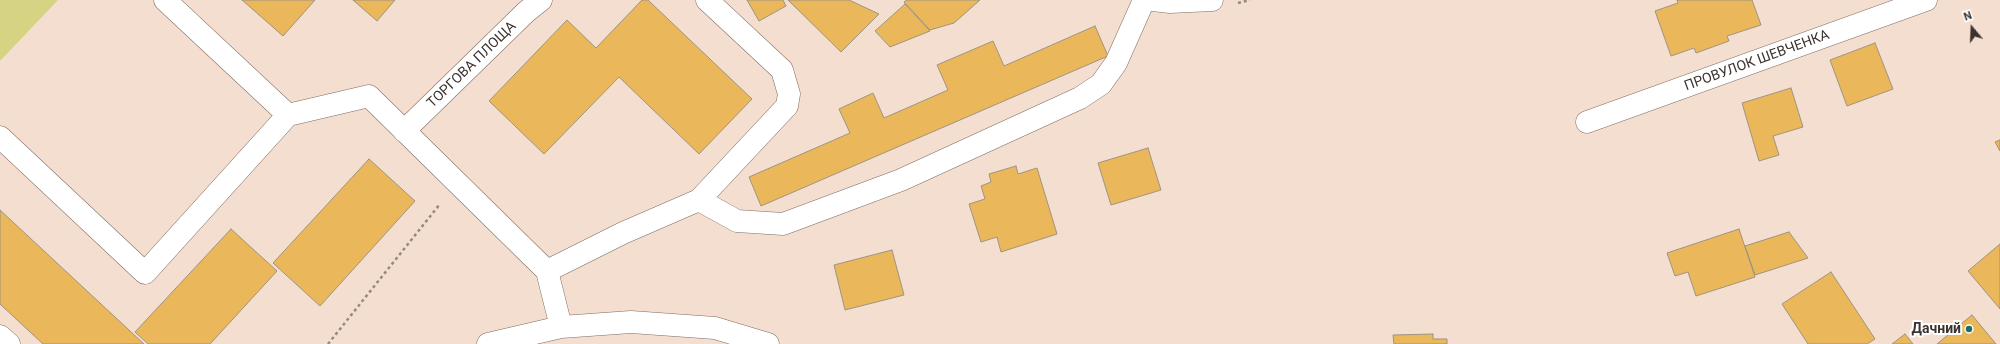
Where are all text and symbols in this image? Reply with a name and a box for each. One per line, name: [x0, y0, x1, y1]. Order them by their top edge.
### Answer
north arrow: [1952, 8, 1992, 48]
text: N: [1962, 9, 1974, 24]
street label: ТОРГОВА ПЛОЩА: [424, 18, 520, 112]
street label: ПРОВУЛОК ШЕВЧЕНКА: [1682, 27, 1832, 95]
place label: Дачний: [1912, 321, 1961, 337]
marker: Дачний: [1964, 324, 1974, 334]

